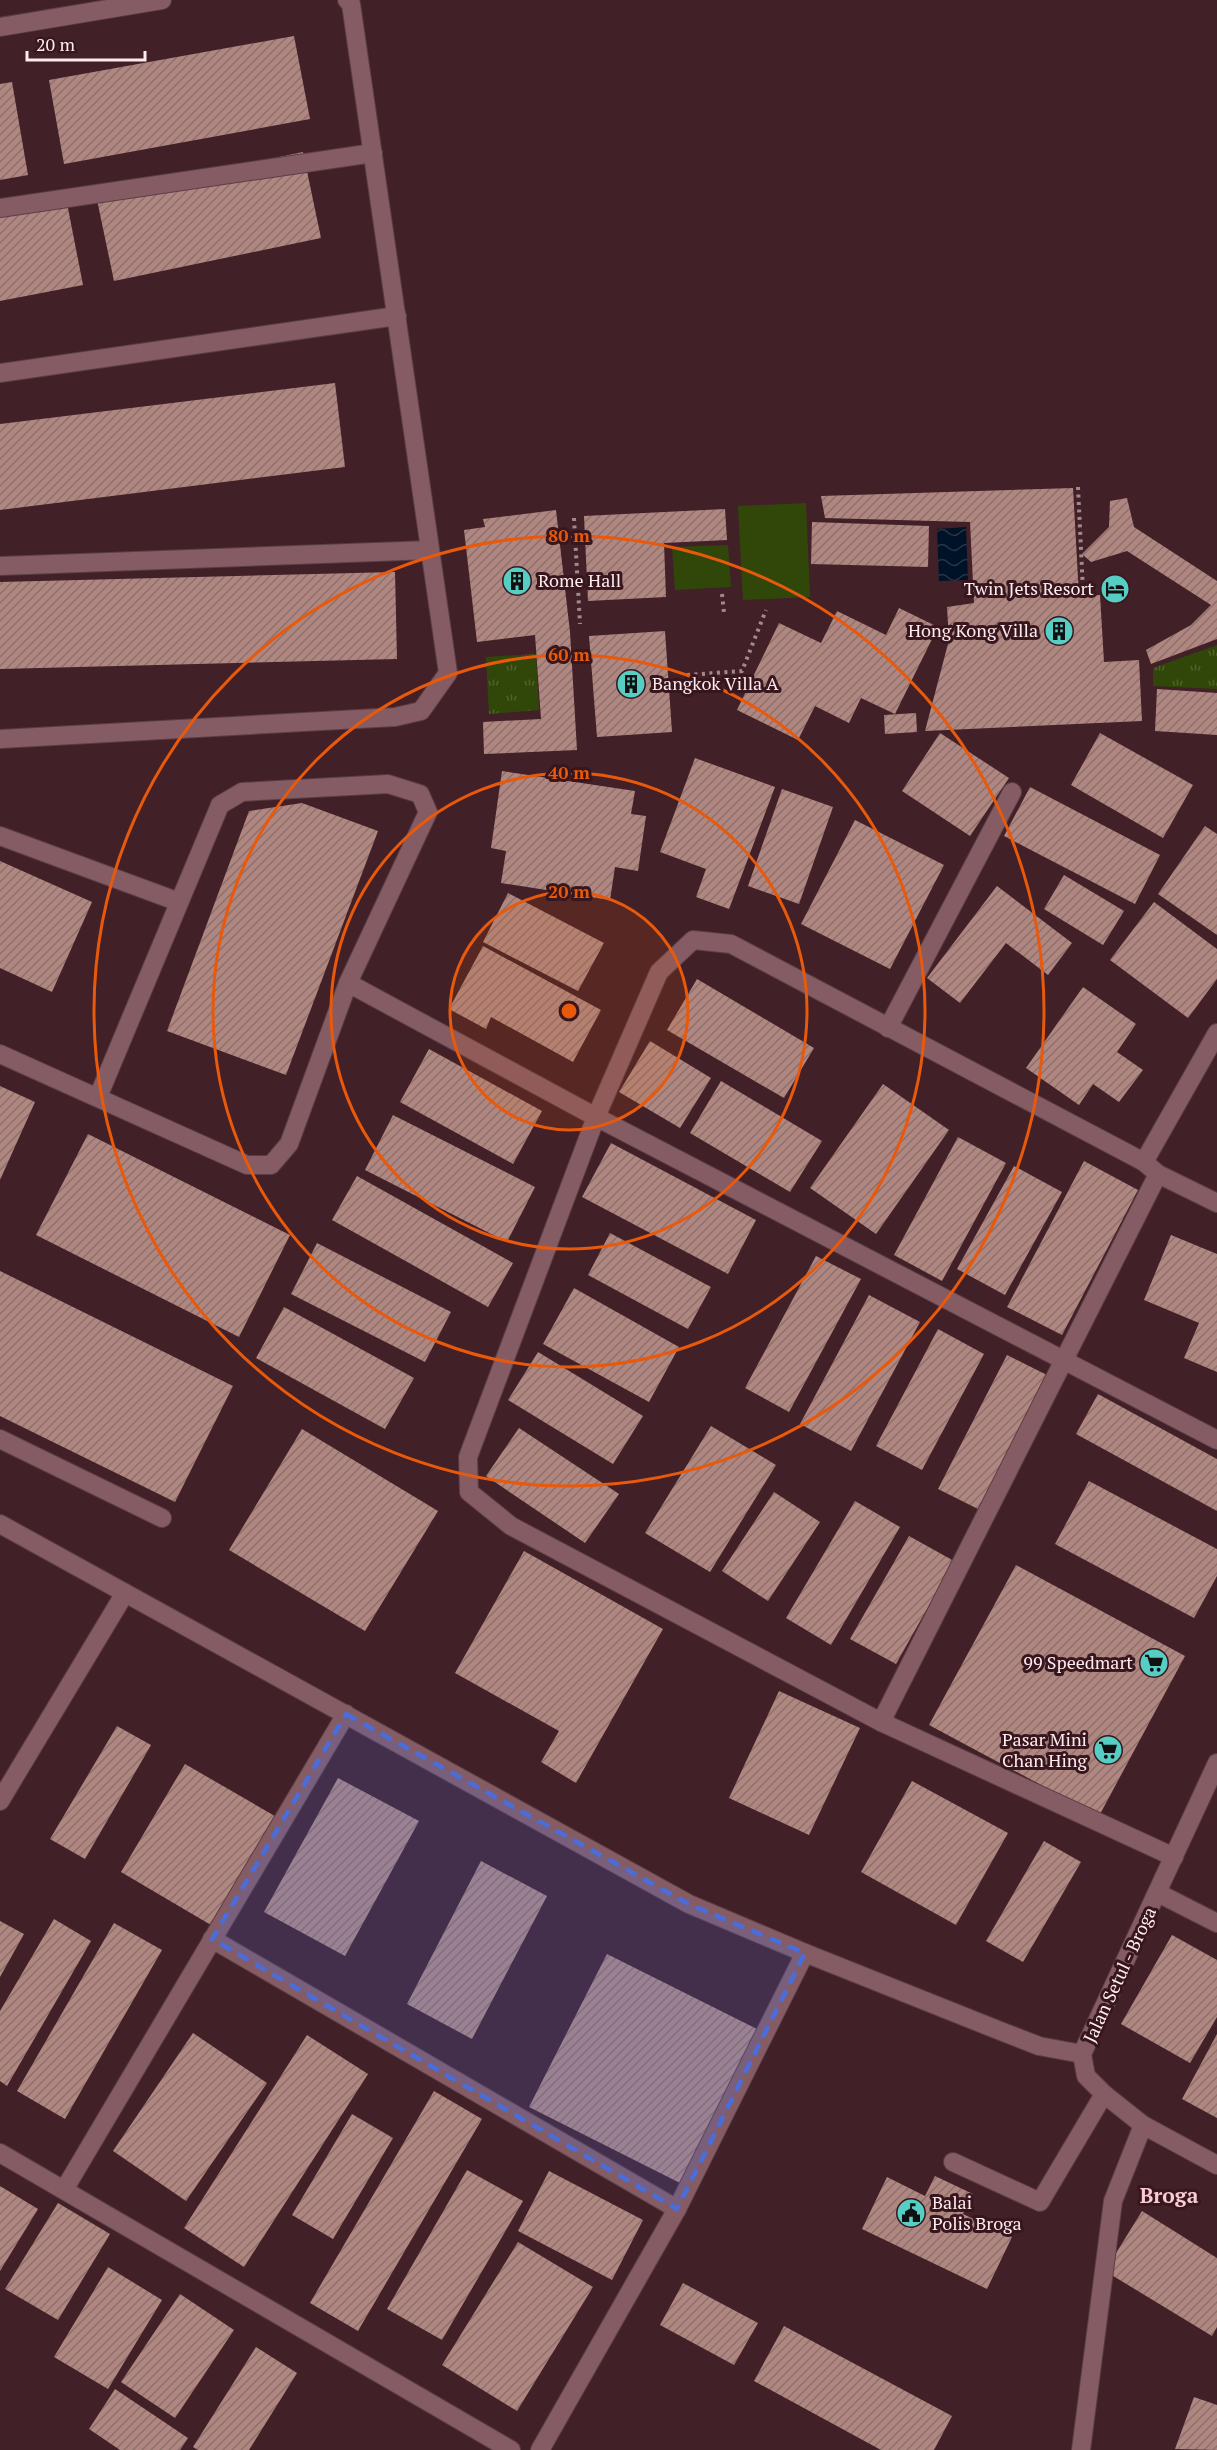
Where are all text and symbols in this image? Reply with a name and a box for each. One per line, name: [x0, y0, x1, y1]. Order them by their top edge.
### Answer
scale bar: [27, 24, 146, 62]
text: 20 m: [36, 32, 76, 56]
text: 80 m: [548, 523, 590, 547]
building icon: Rome Hall: [501, 565, 533, 597]
place label: Rome Hall: [538, 568, 621, 592]
hotel icon: Twin Jets Resort: [1099, 573, 1131, 605]
place label: Twin Jets Resort: [964, 576, 1094, 600]
building icon: Hong Kong Villa: [1043, 615, 1075, 647]
place label: Hong Kong Villa: [908, 618, 1038, 642]
text: 60 m: [548, 642, 590, 666]
building icon: Bangkok Villa A: [615, 668, 647, 700]
place label: Bangkok Villa A: [652, 671, 779, 695]
text: 40 m: [548, 760, 590, 784]
text: 20 m: [548, 879, 590, 903]
centre of rings: [559, 1001, 579, 1021]
supermarket icon: 99 Speedmart: [1138, 1647, 1170, 1679]
place label: 99 Speedmart: [1023, 1650, 1133, 1674]
place label: Pasar Mini Chan Hing: [1002, 1727, 1088, 1772]
supermarket icon: Pasar Mini Chan Hing: [1092, 1734, 1124, 1766]
street label: Jalan Setul - Broga: [1077, 1903, 1161, 2046]
district label: Broga: [1140, 2181, 1199, 2209]
place label: Balai Polis Broga: [932, 2190, 1022, 2235]
public building icon: Balai Polis Broga: [895, 2197, 927, 2229]

